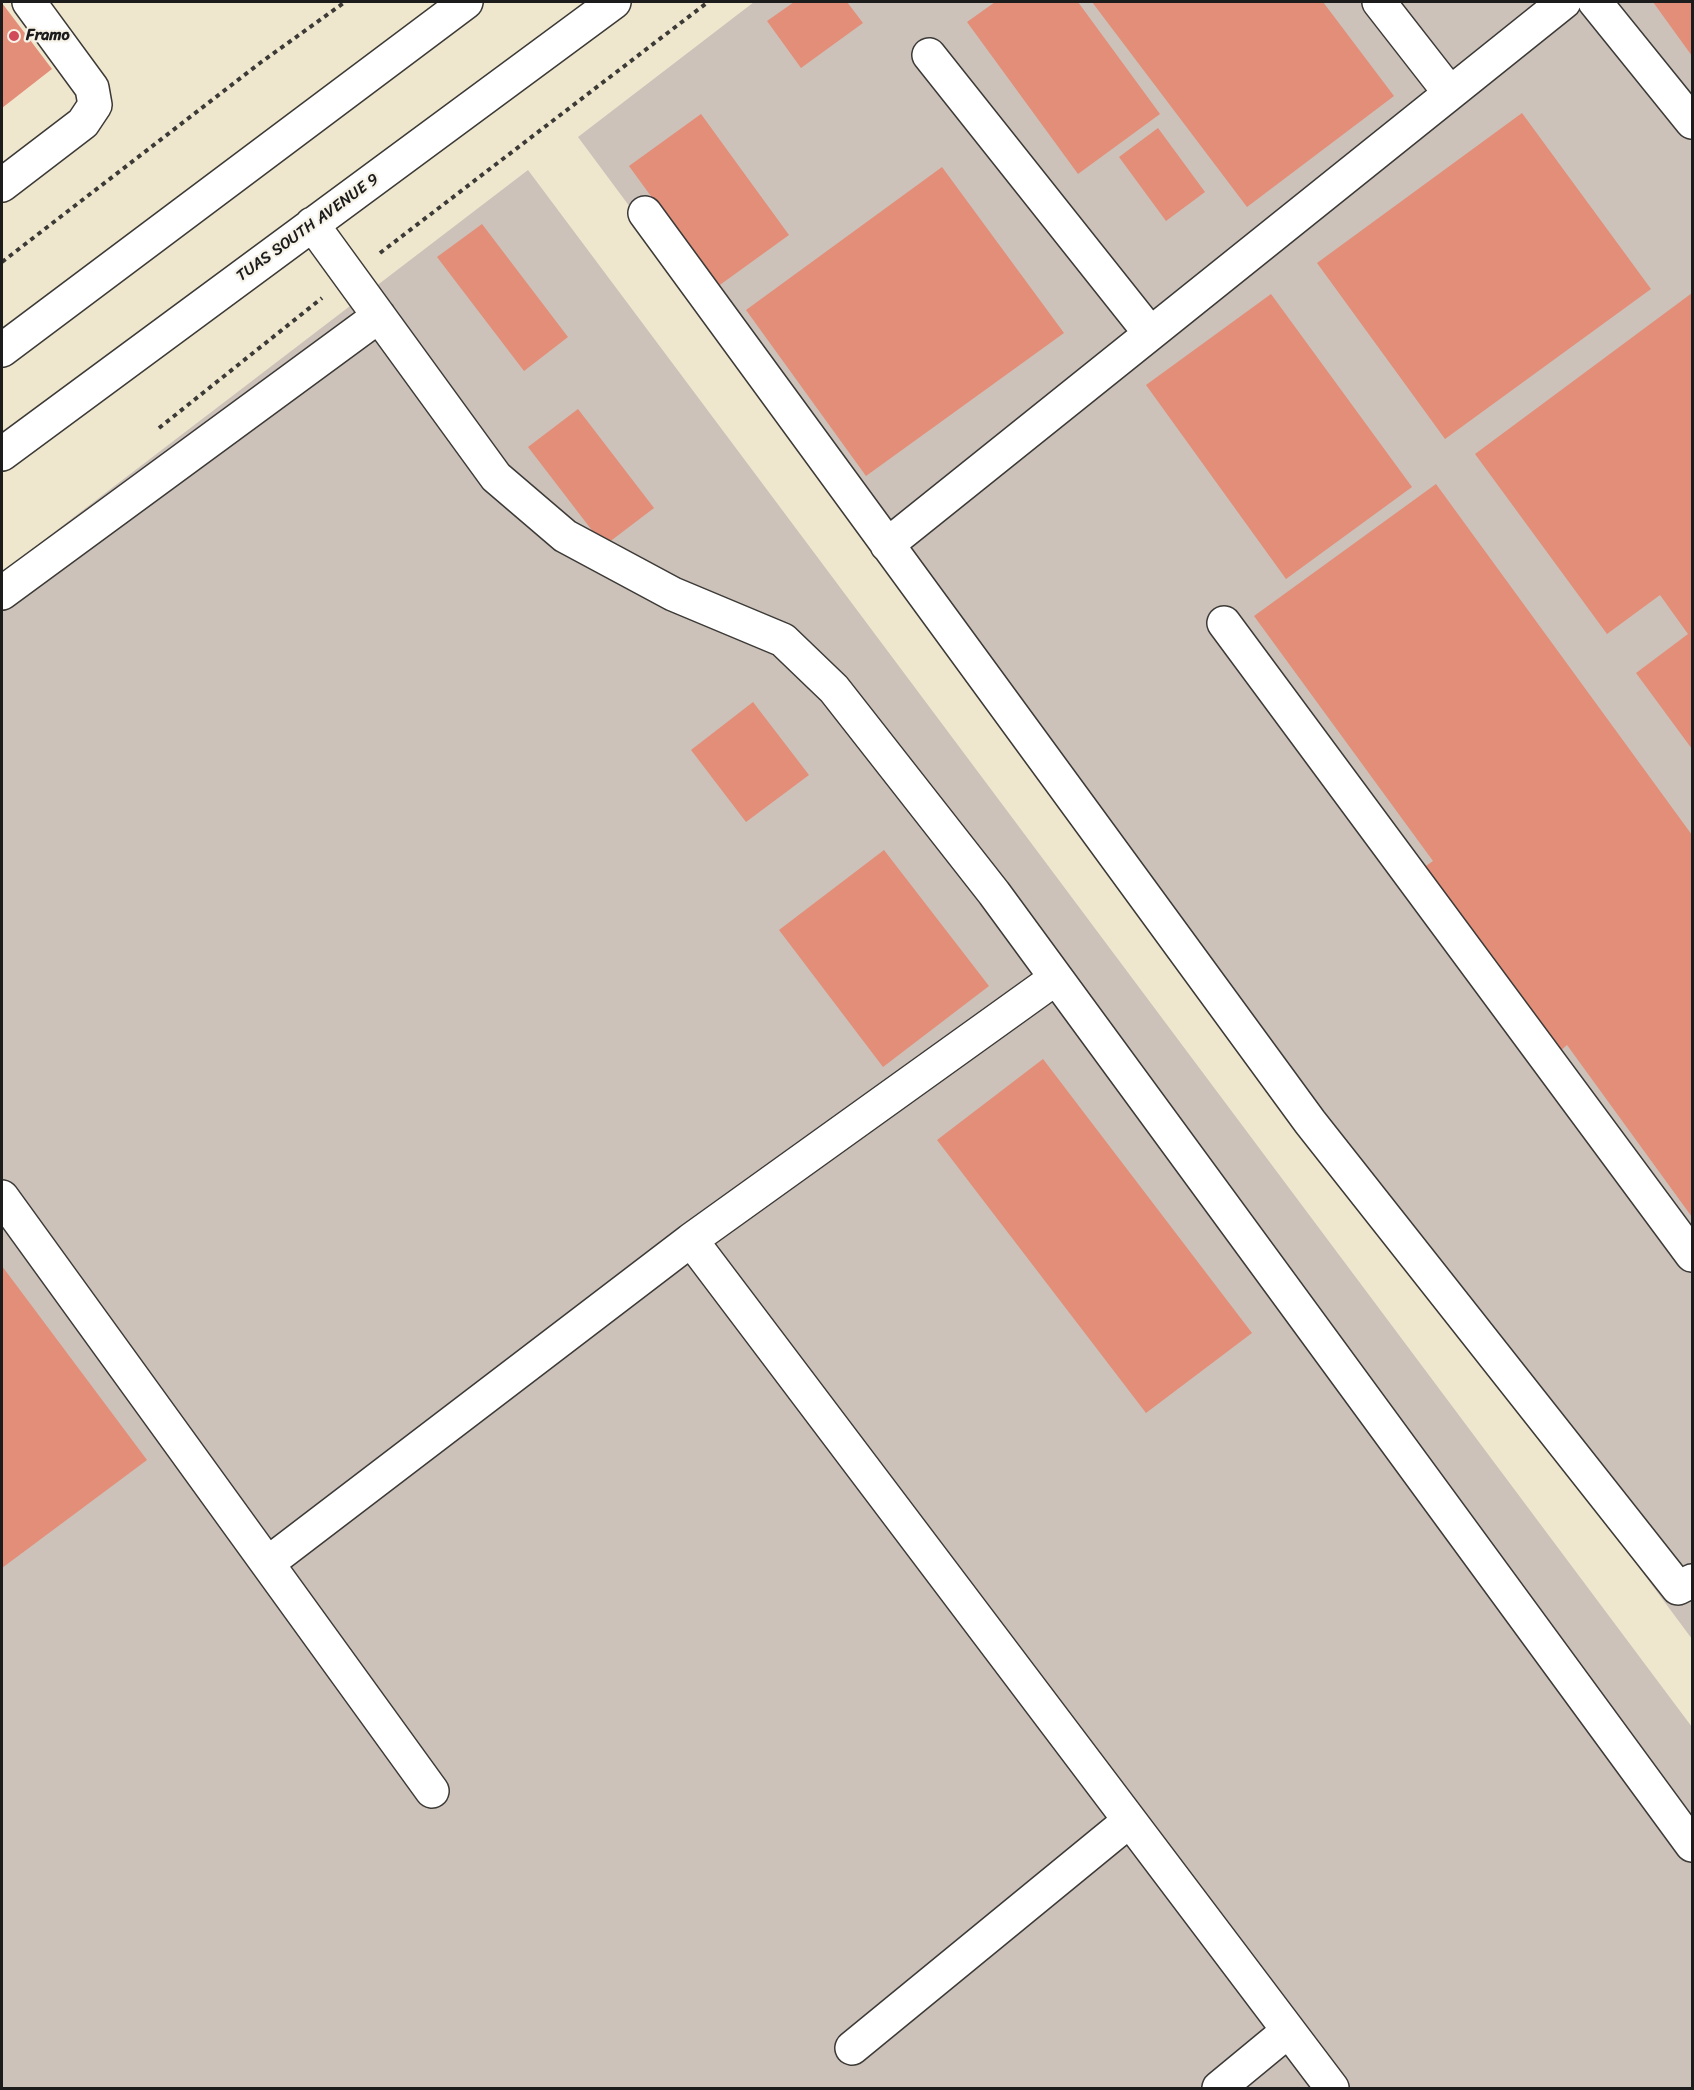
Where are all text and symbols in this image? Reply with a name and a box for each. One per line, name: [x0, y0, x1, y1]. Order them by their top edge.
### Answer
place label: Framo: [26, 26, 70, 46]
marker: Framo: [7, 29, 21, 43]
street label: TUAS SOUTH AVENUE 9: [233, 170, 383, 286]

